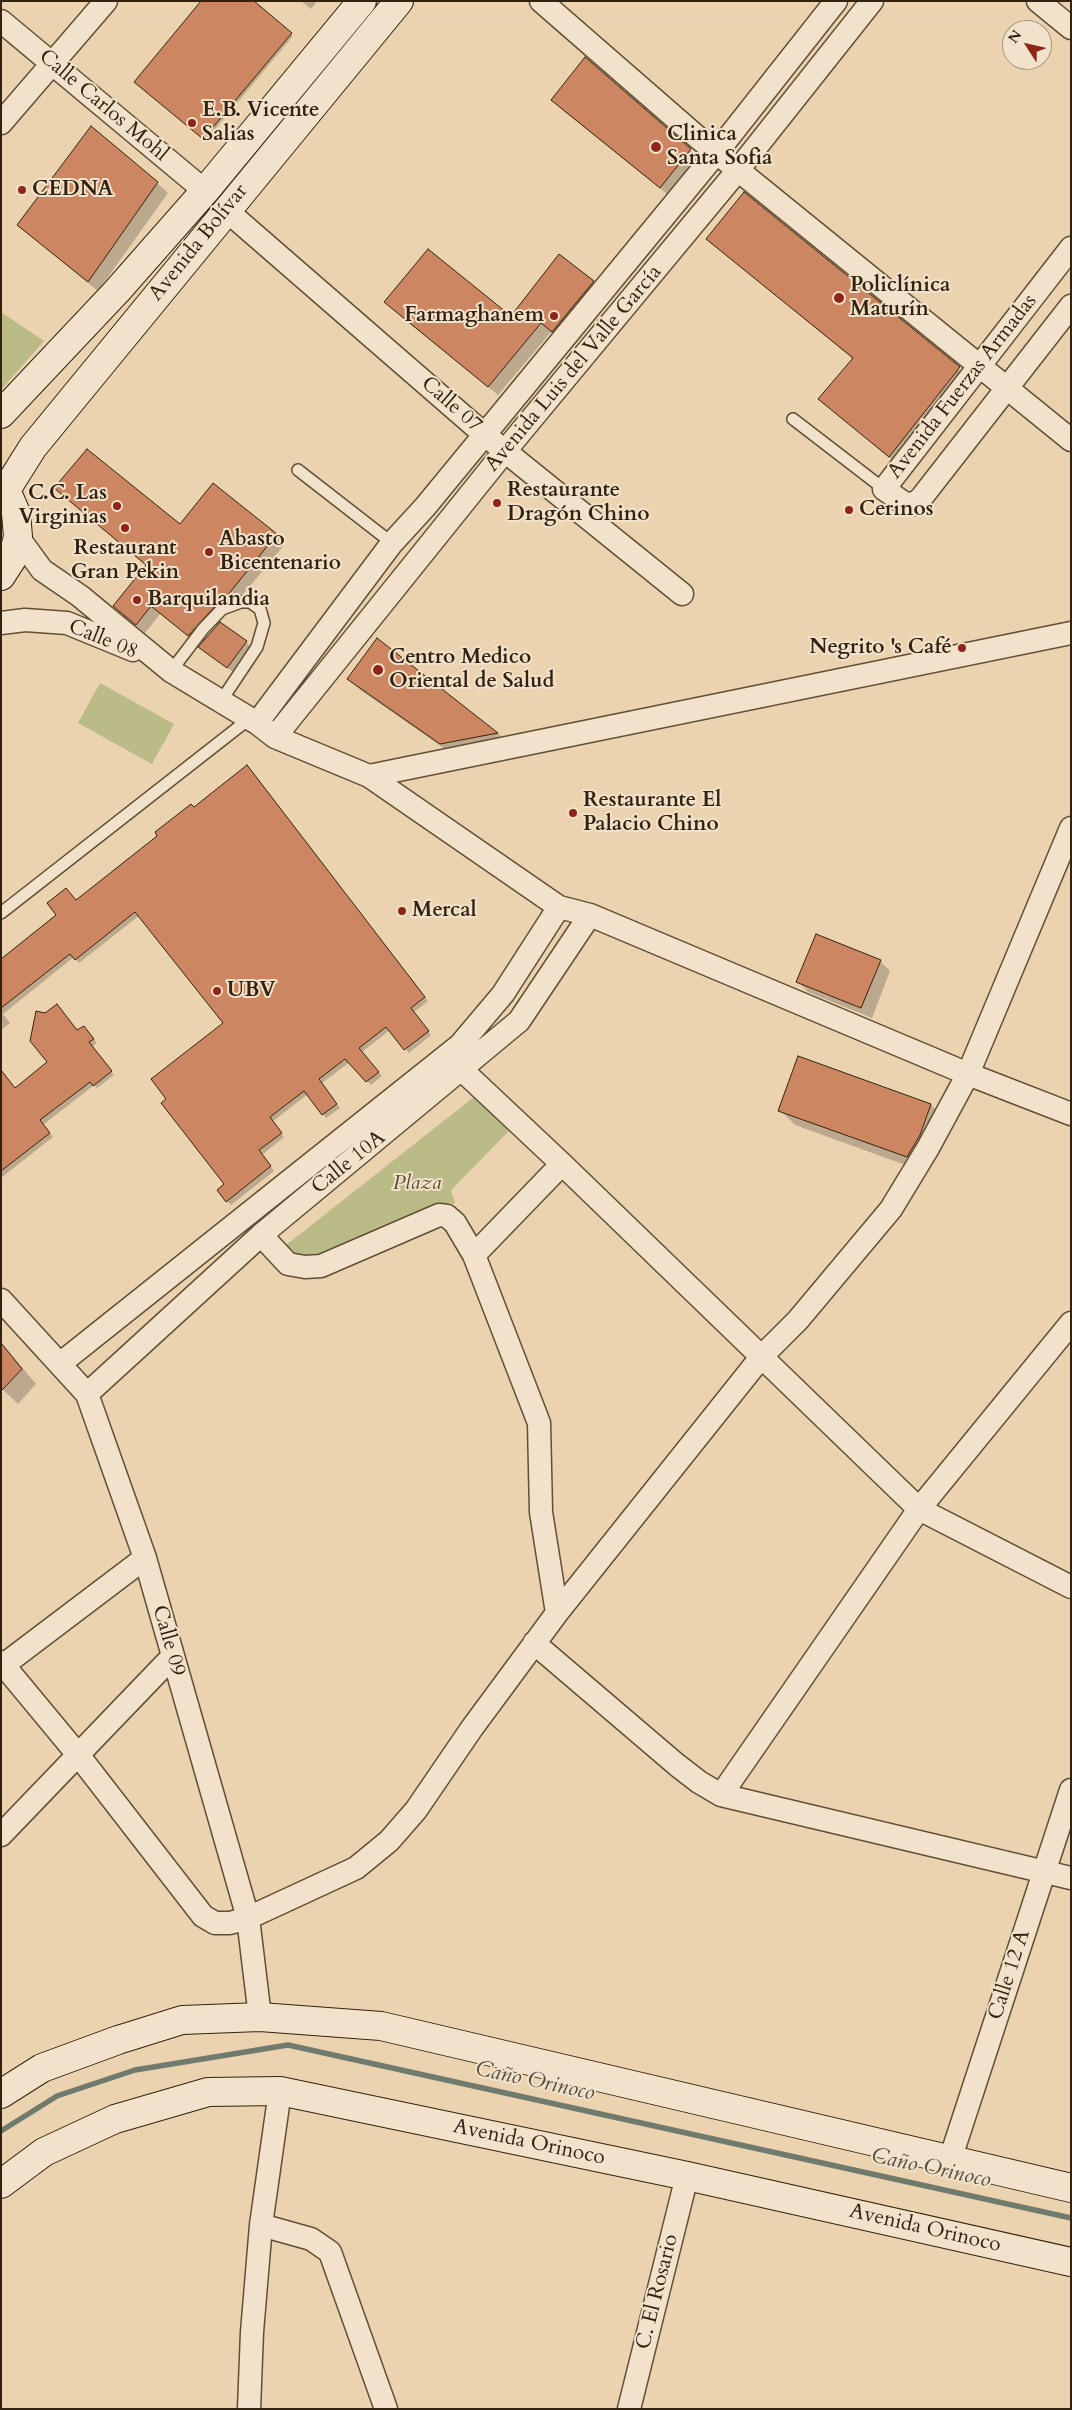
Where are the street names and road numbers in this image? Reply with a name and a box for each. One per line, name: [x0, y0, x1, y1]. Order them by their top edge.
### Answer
street label: Calle Carlos Mohl: [33, 45, 173, 167]
street label: Avenida Bolívar: [144, 179, 254, 307]
street label: Avenida Luis del Valle García: [480, 261, 668, 477]
street label: Avenida Fuerzas Armadas: [883, 290, 1043, 484]
street label: Calle 07: [415, 372, 487, 438]
street label: Calle 08: [65, 615, 141, 665]
street label: Calle 10A: [307, 1126, 391, 1200]
street label: Calle 09: [146, 1603, 190, 1679]
street label: Calle 12 A: [984, 1927, 1036, 2023]
street label: Avenida Orinoco: [451, 2115, 607, 2171]
street label: Avenida Orinoco: [847, 2199, 1003, 2259]
street label: C. El Rosario: [632, 2232, 684, 2352]

